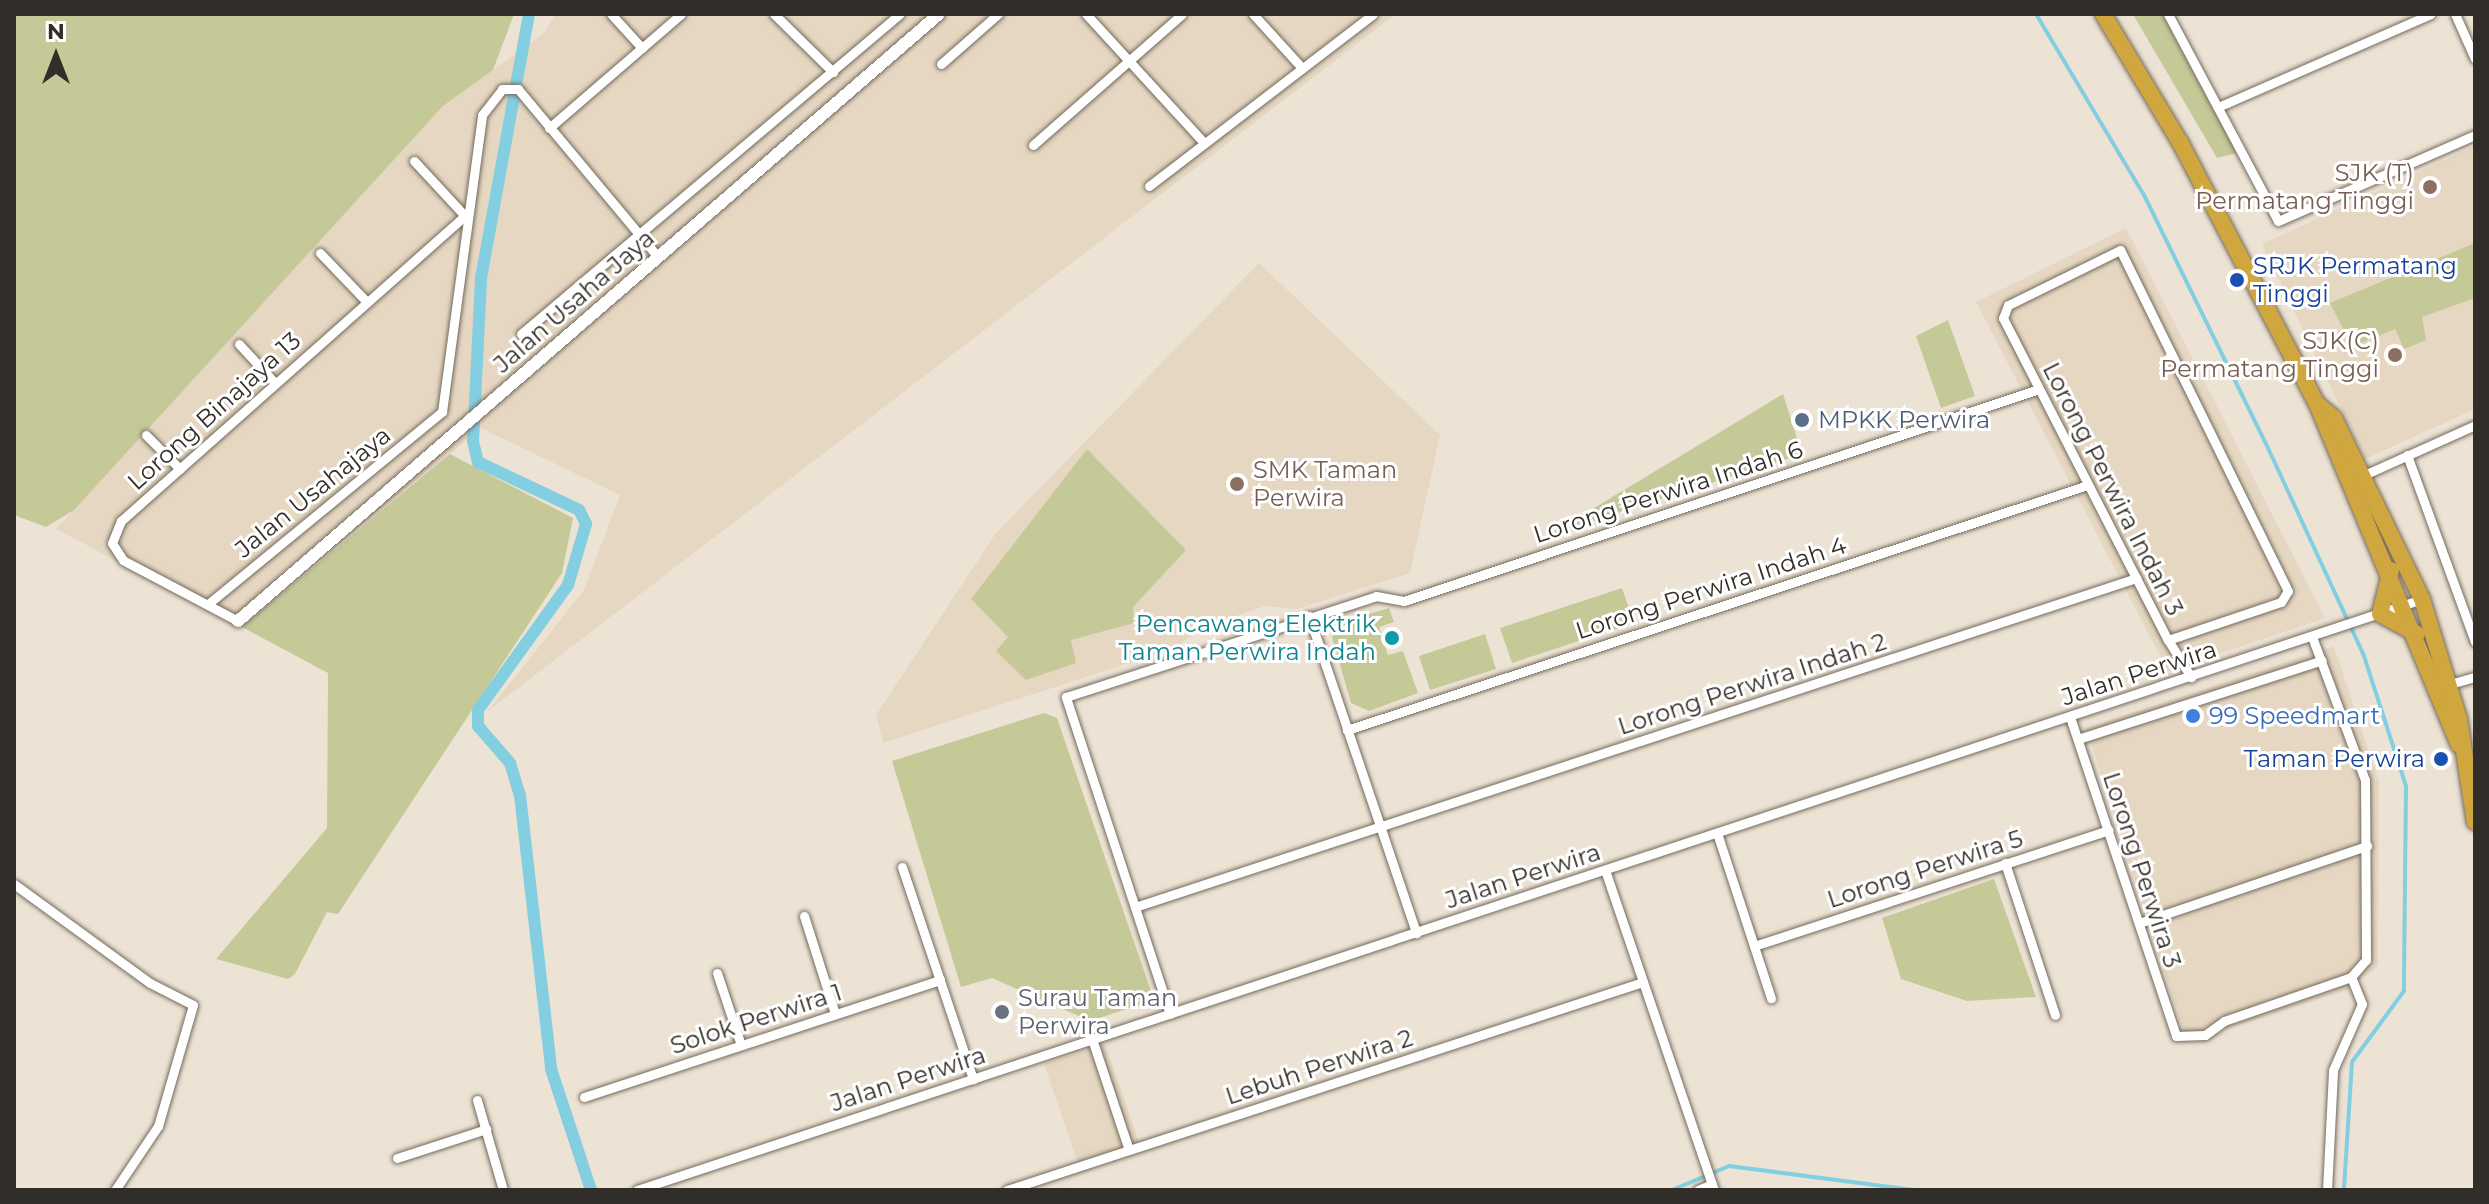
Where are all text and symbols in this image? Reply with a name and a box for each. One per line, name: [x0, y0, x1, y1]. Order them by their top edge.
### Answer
north arrow: [16, 16, 96, 96]
text: N: [47, 18, 65, 45]
place label: SJK (T) Permatang Tinggi: [2195, 159, 2414, 215]
marker: SJK (T) Permatang Tinggi: [2421, 178, 2439, 196]
street label: Jalan Usaha Jaya: [488, 223, 660, 379]
place label: SRJK Permatang Tinggi: [2253, 252, 2457, 308]
marker: SRJK Permatang Tinggi: [2228, 271, 2246, 289]
street label: Lorong Binajaya 13: [122, 326, 306, 496]
place label: SJK(C) Permatang Tinggi: [2160, 327, 2379, 383]
marker: SJK(C) Permatang Tinggi: [2386, 346, 2404, 364]
street label: Lorong Perwira Indah 3: [2037, 358, 2189, 620]
place label: MPKK Perwira: [1818, 406, 1990, 434]
marker: MPKK Perwira: [1793, 411, 1811, 429]
street label: Jalan Usahajaya: [230, 421, 396, 563]
street label: Lorong Perwira Indah 6: [1530, 435, 1806, 549]
place label: SMK Taman Perwira: [1253, 456, 1397, 512]
marker: SMK Taman Perwira: [1228, 475, 1246, 493]
street label: Lorong Perwira Indah 4: [1572, 531, 1850, 645]
place label: Pencawang Elektrik Taman Perwira Indah: [1118, 610, 1376, 666]
street label: Lorong Perwira Indah 2: [1614, 627, 1890, 741]
marker: Pencawang Elektrik Taman Perwira Indah: [1383, 629, 1401, 647]
street label: Jalan Perwira: [2058, 634, 2220, 712]
place label: 99 Speedmart: [2209, 702, 2380, 730]
marker: 99 Speedmart: [2184, 707, 2202, 725]
place label: Taman Perwira: [2244, 745, 2425, 773]
marker: Taman Perwira: [2432, 750, 2450, 768]
street label: Lorong Perwira 3: [2097, 769, 2187, 971]
street label: Lorong Perwira 5: [1824, 824, 2026, 914]
street label: Jalan Perwira: [1442, 837, 1604, 915]
street label: Solok Perwira 1: [667, 978, 845, 1060]
place label: Surau Taman Perwira: [1018, 984, 1177, 1040]
marker: Surau Taman Perwira: [993, 1003, 1011, 1021]
street label: Lebuh Perwira 2: [1222, 1023, 1416, 1111]
street label: Jalan Perwira: [827, 1040, 989, 1118]

